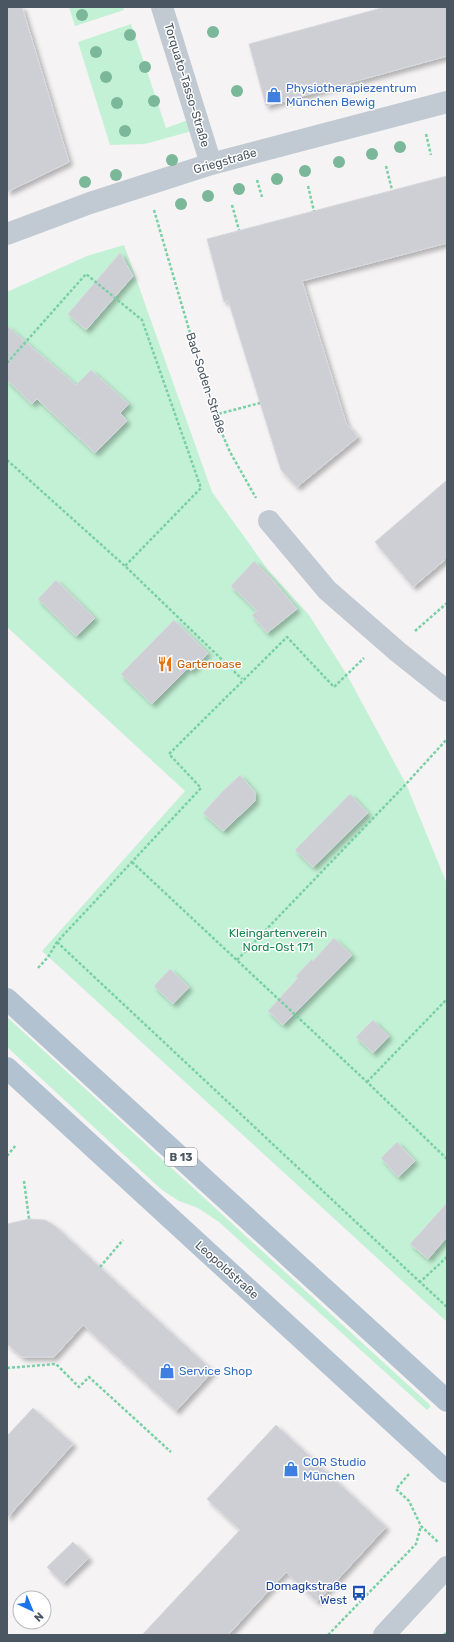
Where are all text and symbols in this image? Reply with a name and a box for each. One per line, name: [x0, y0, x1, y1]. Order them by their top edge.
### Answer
street label: Torquato-Tasso-Straße: [161, 21, 213, 149]
place label: Physiotherapiezentrum München Bewig: [286, 81, 417, 109]
shop icon: Physiotherapiezentrum München Bewig: [265, 86, 283, 104]
street label: Griegstraße: [192, 145, 259, 177]
street label: Bad-Soden-Straße: [183, 331, 229, 436]
restaurant icon: Gartenoase: [156, 655, 174, 673]
place label: Gartenoase: [177, 657, 242, 671]
park label: Kleingartenverein Nord-Ost 171: [229, 926, 327, 954]
road number: B 13: [165, 1148, 197, 1166]
street label: Leopoldstraße: [193, 1238, 262, 1302]
shop icon: Service Shop: [158, 1362, 176, 1380]
place label: Service Shop: [179, 1364, 252, 1378]
place label: COR Studio München: [303, 1455, 366, 1483]
shop icon: COR Studio München: [282, 1460, 300, 1478]
place label: Domagkstraße West: [266, 1579, 347, 1607]
bus stop icon: Domagkstraße West: [350, 1584, 368, 1602]
north arrow: [12, 1590, 52, 1630]
text: N: [31, 1609, 46, 1624]

